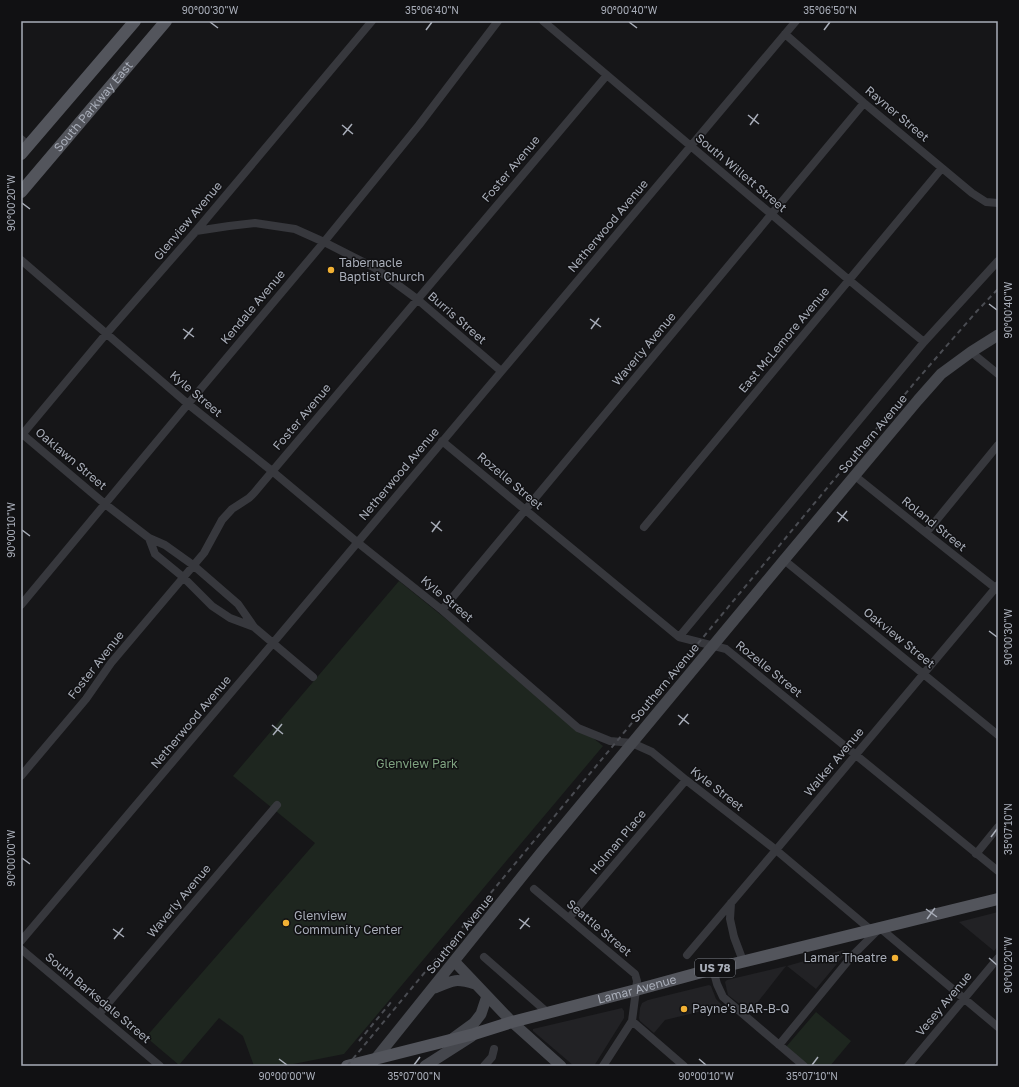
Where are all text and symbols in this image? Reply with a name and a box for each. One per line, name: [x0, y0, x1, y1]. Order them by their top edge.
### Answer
text: 90°00'30"W: [182, 4, 239, 16]
text: 35°06'40"N: [405, 4, 459, 16]
text: 90°00'40"W: [601, 4, 658, 16]
text: 35°06'50"N: [803, 4, 857, 16]
street label: South Parkway East: [50, 58, 136, 155]
street label: Rayner Street: [862, 83, 932, 145]
street label: South Willett Street: [693, 130, 790, 215]
street label: Foster Avenue: [478, 132, 543, 205]
text: 90°00'20"W: [5, 174, 17, 231]
street label: Netherwood Avenue: [564, 176, 651, 275]
street label: Glenview Avenue: [150, 178, 225, 263]
place label: Tabernacle Baptist Church: [339, 255, 425, 284]
marker: Tabernacle Baptist Church: [326, 265, 336, 275]
street label: Kendale Avenue: [217, 266, 288, 347]
text: 90°00'40"W: [1002, 281, 1014, 338]
street label: East McLemore Avenue: [735, 284, 832, 396]
street label: Burris Street: [425, 288, 490, 347]
street label: Waverly Avenue: [608, 309, 679, 389]
street label: Kyle Street: [167, 367, 226, 420]
street label: Foster Avenue: [269, 380, 334, 453]
street label: Southern Avenue: [835, 391, 910, 476]
street label: Oaklawn Street: [33, 424, 110, 493]
street label: Netherwood Avenue: [355, 424, 442, 523]
street label: Rozelle Street: [474, 449, 546, 513]
street label: Roland Street: [899, 493, 970, 554]
text: 90°00'10"W: [5, 502, 17, 558]
street label: Kyle Street: [418, 572, 477, 625]
street label: Oakview Street: [861, 604, 938, 671]
text: 90°00'30"W: [1002, 608, 1014, 665]
street label: Foster Avenue: [64, 628, 127, 702]
street label: Rozelle Street: [733, 637, 806, 700]
street label: Southern Avenue: [627, 640, 702, 725]
street label: Netherwood Avenue: [147, 672, 234, 771]
street label: Walker Avenue: [800, 724, 867, 799]
park label: Glenview Park: [376, 756, 458, 771]
street label: Kyle Street: [688, 763, 747, 814]
text: 35°07'10"N: [1002, 803, 1014, 855]
street label: Holman Place: [586, 806, 649, 877]
text: 90°00'00"W: [5, 829, 17, 886]
street label: Waverly Avenue: [143, 861, 214, 941]
street label: Southern Avenue: [423, 891, 497, 977]
street label: Seattle Street: [564, 896, 635, 959]
place label: Glenview Community Center: [294, 908, 402, 937]
marker: Glenview Community Center: [281, 918, 291, 928]
text: 90°00'20"W: [1002, 936, 1014, 993]
street label: South Barksdale Street: [42, 949, 154, 1046]
place label: Lamar Theatre: [803, 950, 887, 965]
marker: Lamar Theatre: [890, 953, 900, 963]
road number: US 78: [695, 959, 735, 977]
street label: Vesey Avenue: [912, 968, 975, 1039]
street label: Lamar Avenue: [596, 971, 678, 1007]
place label: Payne's BAR-B-Q: [692, 1001, 789, 1016]
marker: Payne's BAR-B-Q: [679, 1004, 689, 1014]
text: 90°00'00"W: [259, 1070, 316, 1082]
text: 35°07'00"N: [387, 1070, 441, 1082]
text: 90°00'10"W: [678, 1070, 734, 1082]
text: 35°07'10"N: [786, 1070, 838, 1082]

